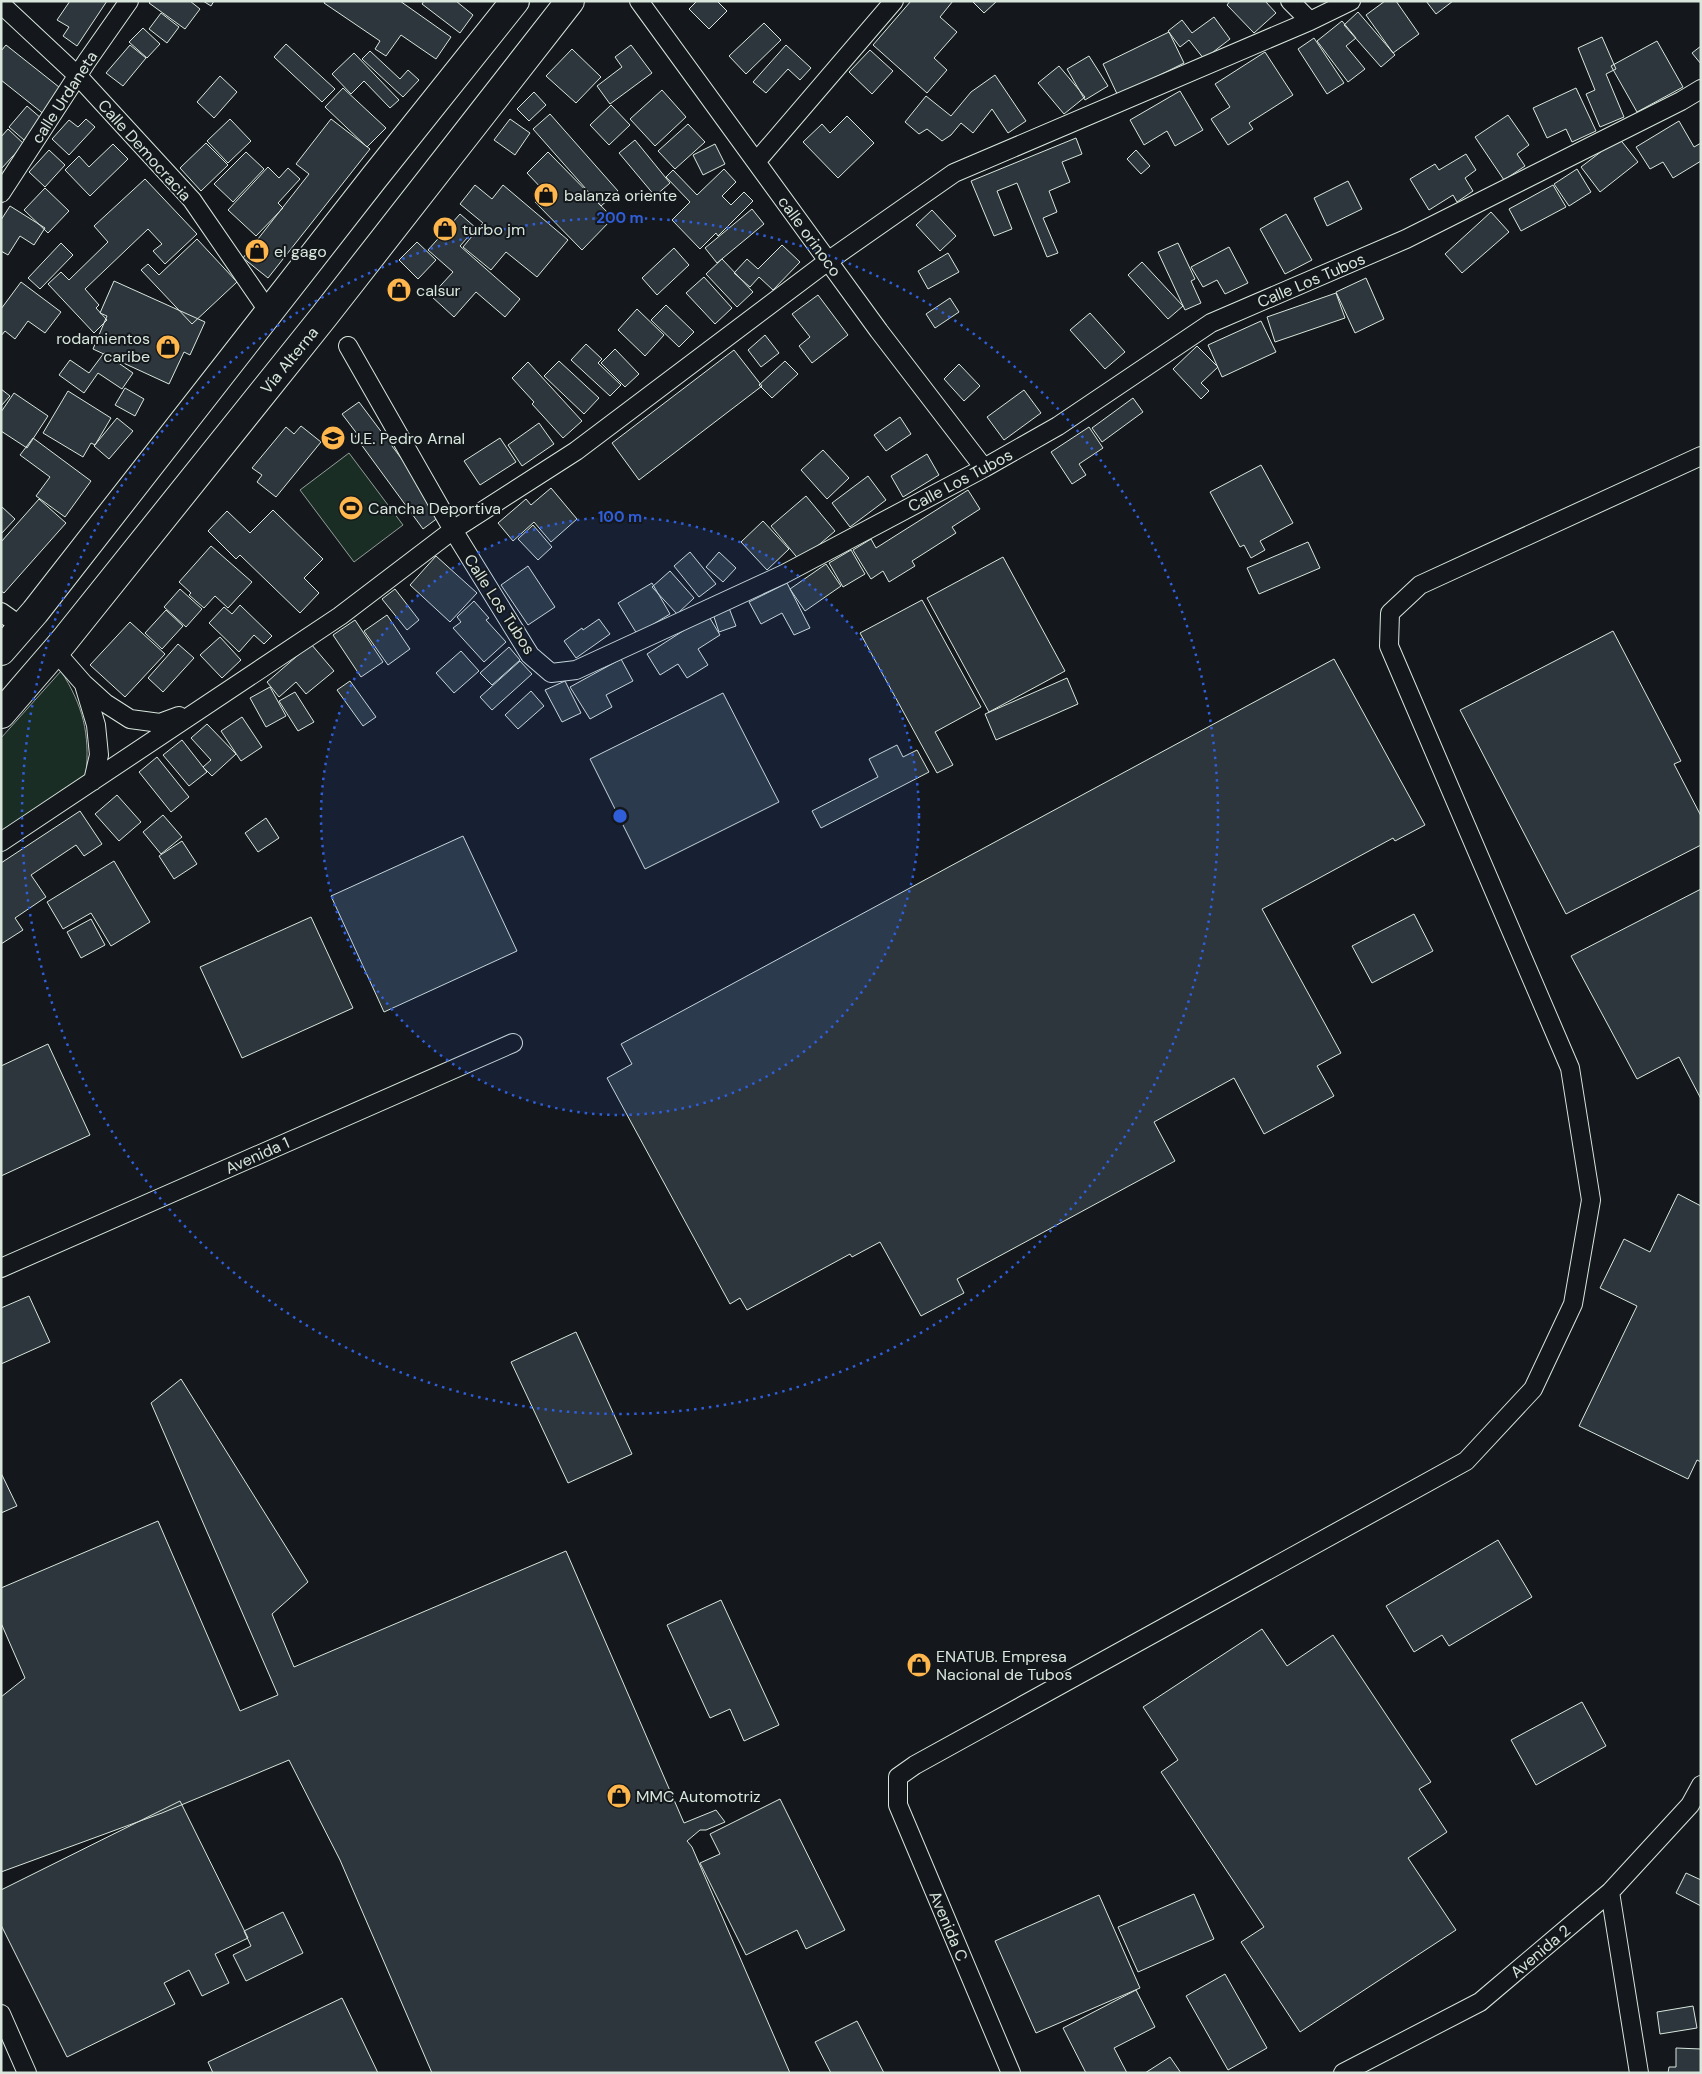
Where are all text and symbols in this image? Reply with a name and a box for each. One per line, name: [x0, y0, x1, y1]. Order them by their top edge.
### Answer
street label: calle Urdaneta: [27, 47, 102, 148]
street label: Calle Democracia: [93, 95, 196, 206]
shop icon: balanza oriente: [533, 182, 559, 208]
place label: balanza oriente: [564, 185, 677, 206]
street label: calle orinoco: [773, 192, 846, 281]
text: 200 m: [596, 208, 644, 228]
shop icon: turbo jm: [432, 216, 458, 242]
place label: turbo jm: [462, 219, 525, 240]
shop icon: el gago: [244, 238, 270, 264]
place label: el gago: [274, 241, 327, 262]
street label: Calle Los Tubos: [1254, 248, 1368, 313]
shop icon: calsur: [386, 277, 412, 303]
place label: calsur: [416, 280, 461, 301]
street label: Vía Alterna: [256, 322, 323, 398]
place label: rodamientos caribe: [56, 328, 150, 367]
shop icon: rodamientos caribe: [155, 334, 181, 360]
school or university icon: U.E. Pedro Arnal: [320, 425, 346, 451]
place label: U.E. Pedro Arnal: [350, 428, 465, 449]
street label: Calle Los Tubos: [904, 444, 1016, 517]
sports icon: Cancha Deportiva: [338, 495, 364, 521]
place label: Cancha Deportiva: [368, 498, 501, 519]
text: 100 m: [598, 507, 642, 527]
street label: Calle Los Tubos: [459, 550, 540, 658]
centre of rings: [611, 807, 629, 825]
street label: Avenida 1: [222, 1132, 293, 1179]
place label: ENATUB. Empresa Nacional de Tubos: [936, 1646, 1072, 1685]
shop icon: ENATUB. Empresa Nacional de Tubos: [906, 1652, 932, 1678]
shop icon: MMC Automotriz: [606, 1783, 632, 1809]
place label: MMC Automotriz: [636, 1786, 761, 1807]
street label: Avenida C: [924, 1888, 973, 1965]
street label: Avenida 2: [1506, 1920, 1575, 1983]

